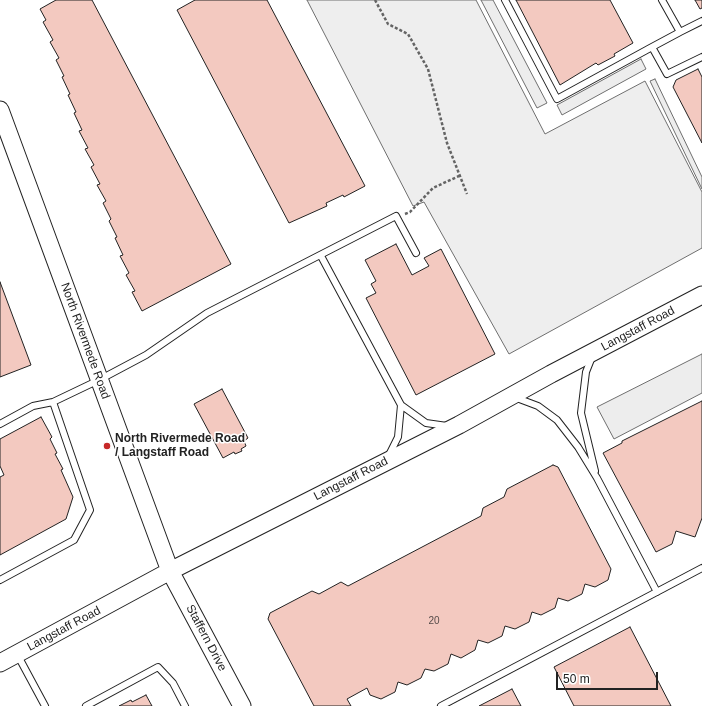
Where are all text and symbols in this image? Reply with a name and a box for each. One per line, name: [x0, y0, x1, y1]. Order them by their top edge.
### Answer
street label: North Rivermede Road: [57, 281, 113, 401]
street label: Langstaff Road: [599, 304, 677, 354]
place label: North Rivermede Road / Langstaff Road: [115, 432, 245, 460]
marker: North Rivermede Road / Langstaff Road: [102, 441, 112, 451]
street label: Langstaff Road: [312, 454, 390, 504]
street label: Staffern Drive: [182, 602, 230, 674]
street label: Langstaff Road: [25, 604, 103, 654]
house number: 20: [428, 615, 440, 627]
scale bar: [558, 664, 660, 690]
text: 50 m: [563, 672, 590, 686]

